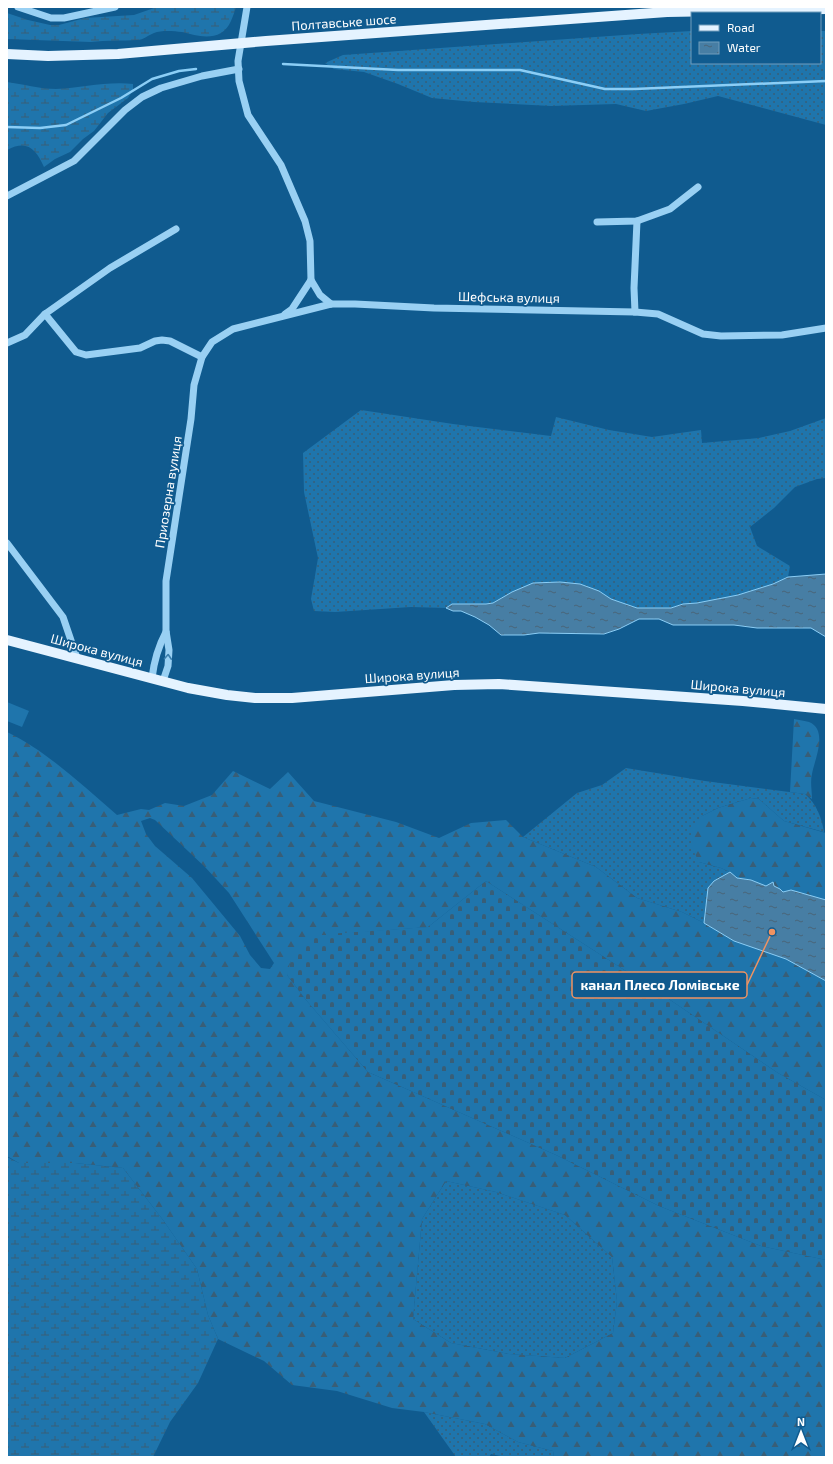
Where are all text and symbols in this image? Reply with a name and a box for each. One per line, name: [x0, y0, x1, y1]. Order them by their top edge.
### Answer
street label: Полтавське шосе: [291, 10, 397, 34]
legend: [691, 12, 821, 64]
text: Road: [727, 20, 755, 34]
text: Water: [727, 40, 761, 54]
street label: Шефська вулиця: [458, 288, 560, 306]
street label: Приозерна вулиця: [151, 435, 185, 549]
street label: Широка вулиця: [49, 630, 145, 670]
one-way arrow: [164, 654, 173, 660]
street label: Широка вулиця: [364, 664, 460, 686]
street label: Широка вулиця: [690, 676, 786, 700]
callout: канал Плесо Ломівське: [572, 972, 747, 998]
text: канал Плесо Ломівське: [580, 976, 740, 993]
north arrow: [781, 1412, 821, 1452]
text: N: [797, 1415, 805, 1428]

